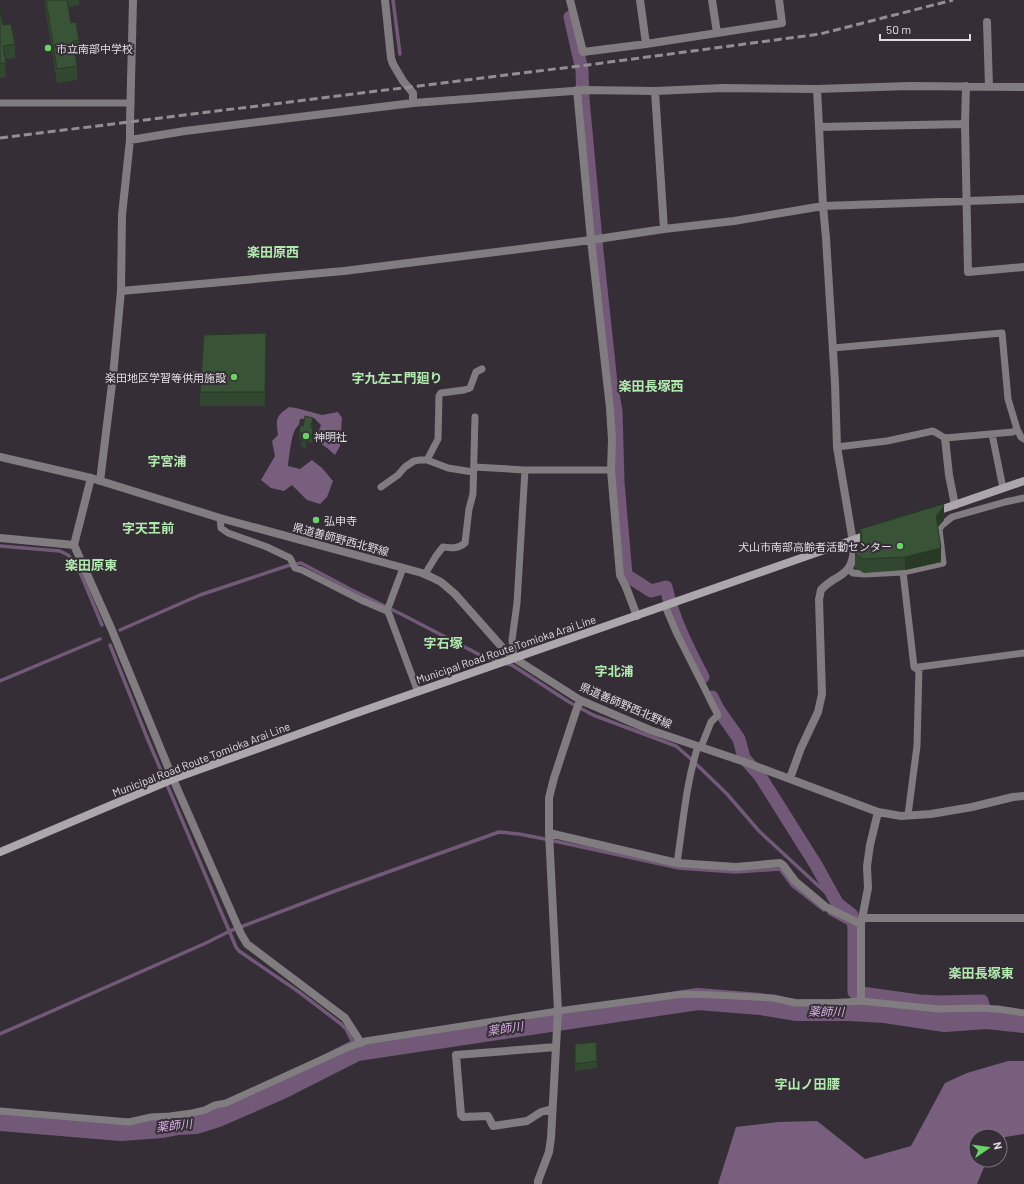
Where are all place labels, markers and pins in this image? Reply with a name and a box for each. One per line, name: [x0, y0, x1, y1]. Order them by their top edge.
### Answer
place label: 市立南部中学校: [56, 42, 133, 55]
marker: 市立南部中学校: [43, 43, 53, 53]
place label: 楽田地区学習等供用施設: [105, 371, 226, 384]
marker: 楽田地区学習等供用施設: [229, 372, 239, 382]
place label: 神明社: [314, 430, 347, 443]
marker: 神明社: [301, 431, 311, 441]
place label: 弘申寺: [324, 514, 357, 527]
marker: 弘申寺: [311, 515, 321, 525]
place label: 犬山市南部高齢者活動センター: [738, 540, 892, 553]
marker: 犬山市南部高齢者活動センター: [895, 541, 905, 551]

